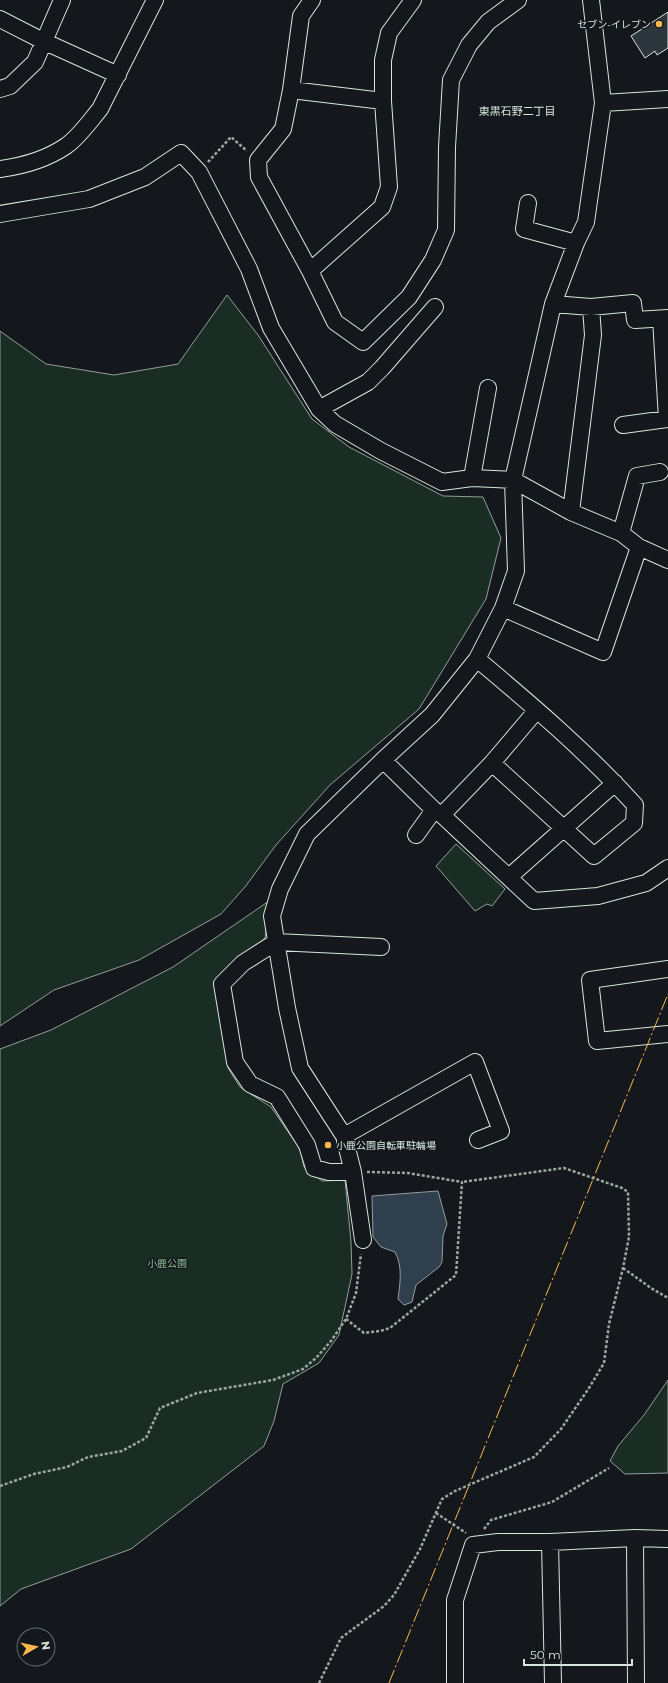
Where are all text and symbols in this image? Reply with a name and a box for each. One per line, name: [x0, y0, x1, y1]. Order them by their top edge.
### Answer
place label: セブン-イレブン: [577, 18, 651, 31]
marker: セブン-イレブン: [654, 19, 664, 29]
district label: 東黒石野二丁目: [479, 104, 556, 118]
place label: 小鹿公園自転車駐輪場: [336, 1139, 436, 1152]
marker: 小鹿公園自転車駐輪場: [323, 1140, 333, 1150]
park label: 小鹿公園: [147, 1257, 187, 1270]
north arrow: [16, 1627, 56, 1667]
text: N: [38, 1640, 53, 1651]
scale bar: [524, 1641, 632, 1667]
text: 50 m: [530, 1647, 561, 1662]

